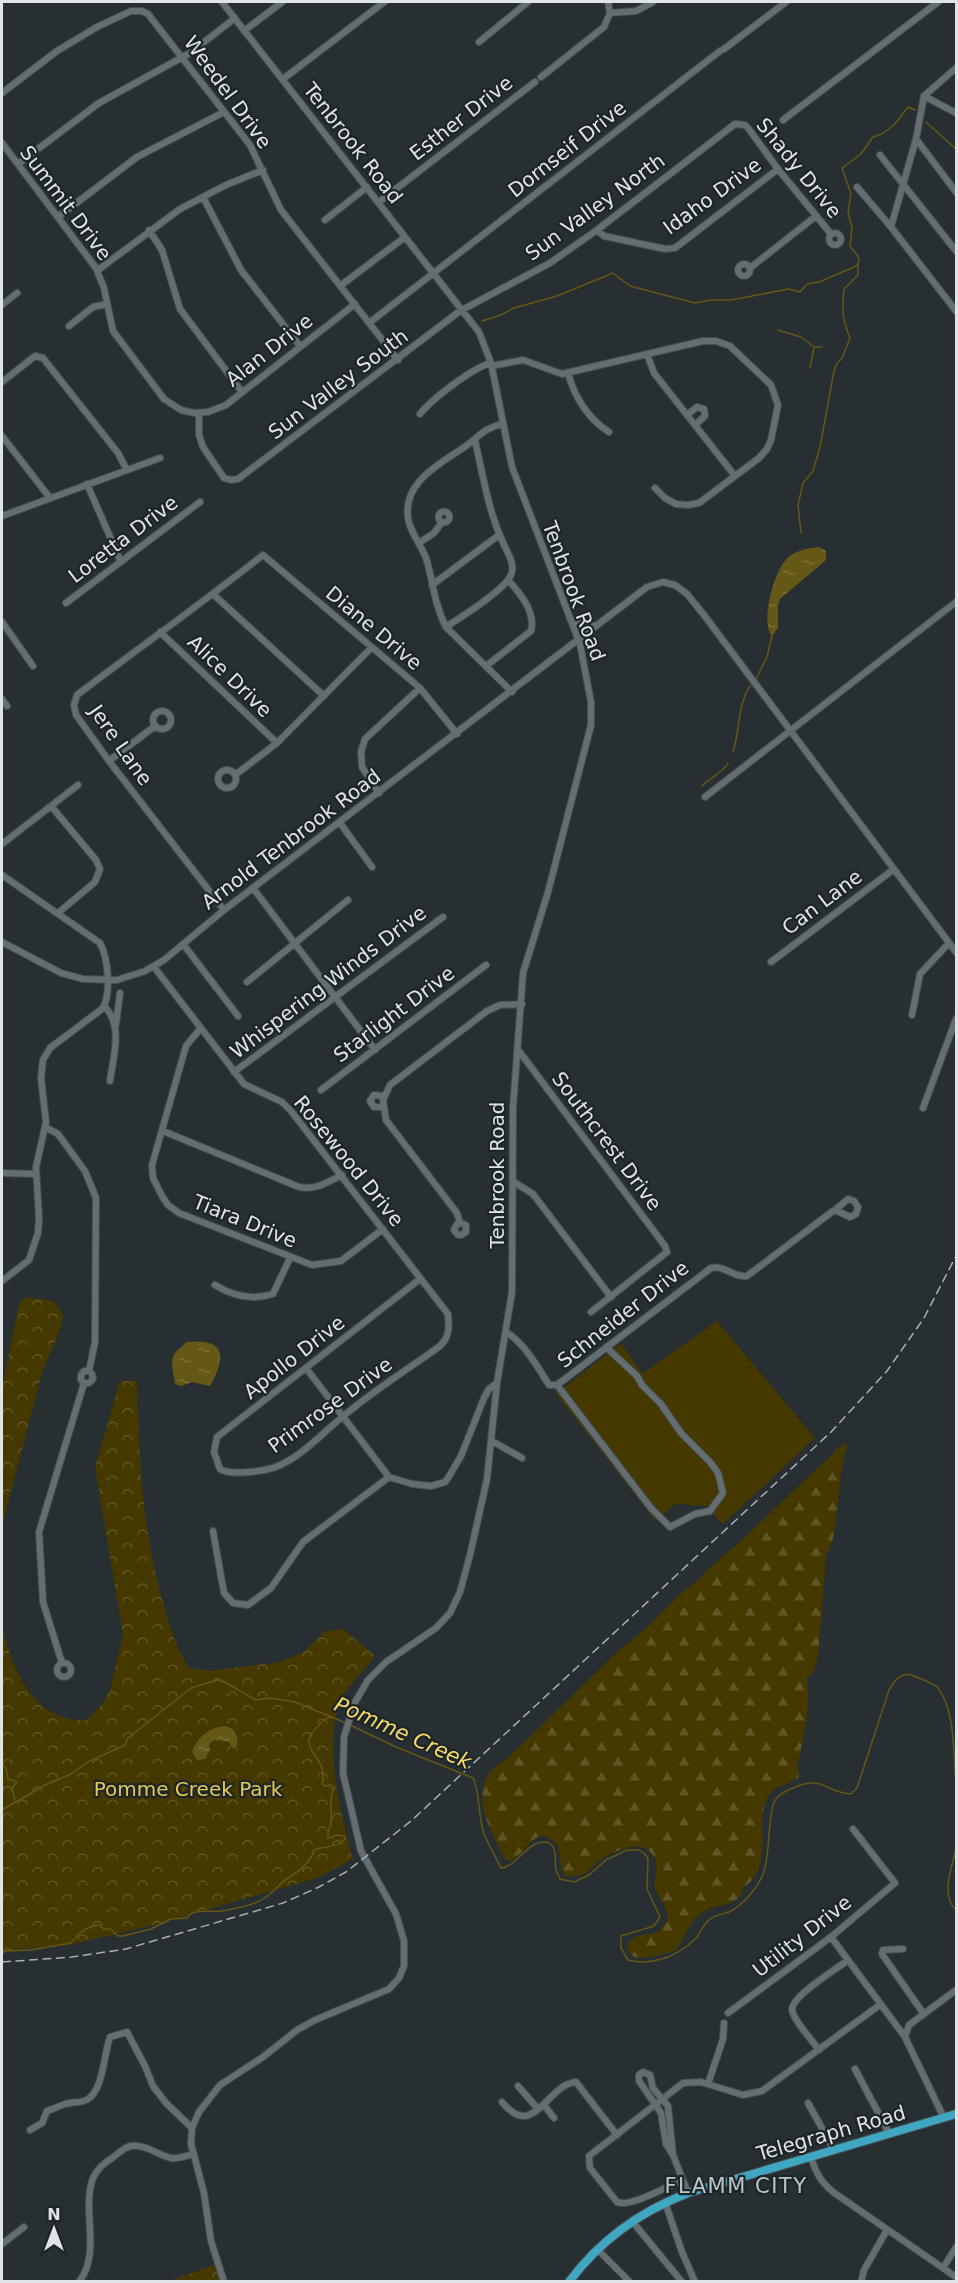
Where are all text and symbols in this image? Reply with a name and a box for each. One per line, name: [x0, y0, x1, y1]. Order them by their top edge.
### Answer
street label: Weedel Drive: [179, 31, 277, 153]
street label: Esther Drive: [405, 70, 517, 166]
street label: Tenbrook Road: [298, 77, 408, 208]
street label: Dornseif Drive: [503, 95, 631, 203]
street label: Shady Drive: [751, 113, 847, 223]
street label: Summit Drive: [15, 141, 117, 265]
street label: Sun Valley North: [521, 148, 669, 266]
street label: Idaho Drive: [658, 152, 766, 240]
street label: Alan Drive: [221, 309, 317, 391]
street label: Sun Valley South: [263, 324, 413, 444]
street label: Loretta Drive: [64, 490, 182, 588]
street label: Tenbrook Road: [537, 517, 610, 664]
street label: Diane Drive: [321, 581, 427, 675]
street label: Alice Drive: [183, 630, 277, 722]
street label: Jere Lane: [83, 698, 158, 790]
street label: Arnold Tenbrook Road: [197, 764, 385, 914]
street label: Can Lane: [777, 864, 867, 940]
street label: Whispering Winds Drive: [225, 900, 431, 1064]
street label: Starlight Drive: [329, 961, 459, 1067]
street label: Southcrest Drive: [547, 1067, 667, 1215]
street label: Rosewood Drive: [289, 1091, 409, 1231]
street label: Tenbrook Road: [485, 1102, 509, 1249]
street label: Tiara Drive: [189, 1189, 300, 1253]
street label: Schneider Drive: [553, 1255, 693, 1373]
street label: Apollo Drive: [239, 1310, 349, 1404]
street label: Primrose Drive: [263, 1352, 397, 1458]
water label: Pomme Creek: [331, 1692, 476, 1774]
park label: Pomme Creek Park: [94, 1777, 283, 1801]
street label: Utility Drive: [748, 1890, 856, 1982]
street label: Telegraph Road: [753, 2100, 908, 2166]
district label: FLAMM CITY: [664, 2174, 808, 2198]
north arrow: [24, 2199, 84, 2259]
text: N: [47, 2205, 61, 2224]

